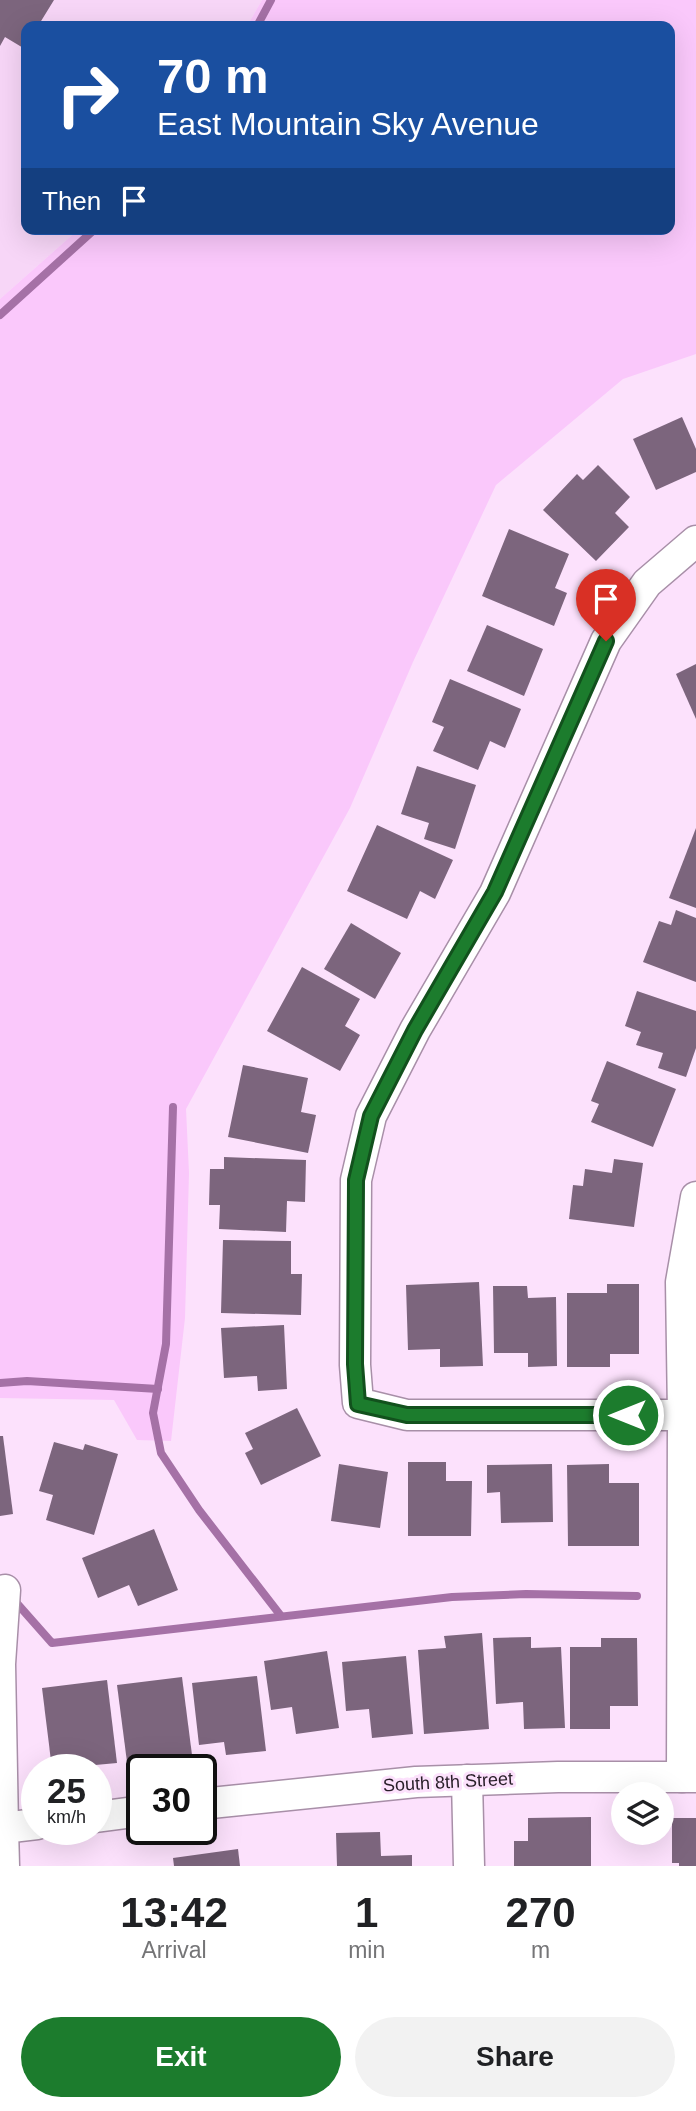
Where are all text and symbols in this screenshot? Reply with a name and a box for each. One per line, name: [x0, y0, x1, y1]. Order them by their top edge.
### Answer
icon: right: [42, 49, 133, 140]
text: 70 m: [157, 49, 269, 103]
text: East Mountain Sky Avenue: [157, 106, 539, 142]
icon: arrive: [115, 182, 153, 220]
text: Then: [42, 186, 101, 216]
pin: [576, 569, 636, 641]
icon: arrive: [587, 580, 625, 618]
position arrow: [591, 1378, 665, 1452]
speed limit sign: 30: [126, 1754, 217, 1845]
street label: South 8th Street: [383, 1769, 513, 1795]
text: 25: [47, 1771, 86, 1810]
map controls: [611, 1782, 674, 1845]
button: layers: [611, 1782, 674, 1845]
text: km/h: [47, 1807, 86, 1827]
text: 13:42: [120, 1889, 228, 1936]
text: 1: [355, 1889, 378, 1936]
text: 270: [506, 1889, 576, 1936]
text: Arrival: [141, 1937, 207, 1963]
text: min: [348, 1937, 385, 1963]
text: m: [531, 1937, 550, 1963]
button: Exit: [21, 2017, 341, 2097]
button: Share: [355, 2017, 675, 2097]

